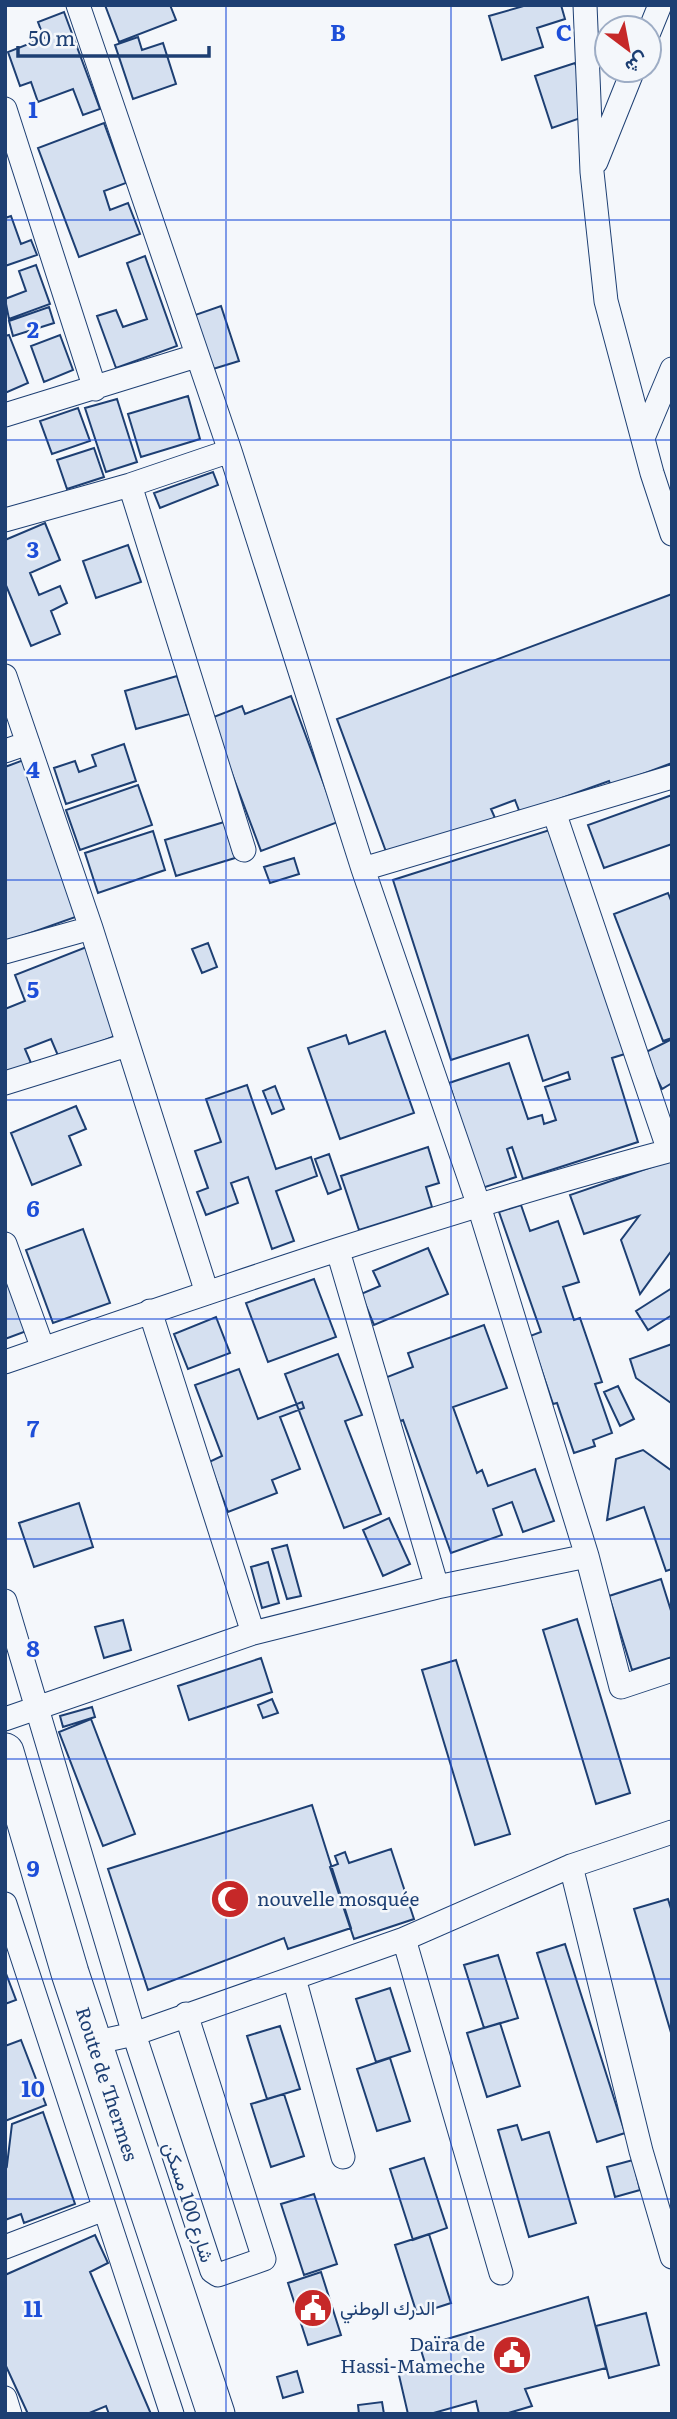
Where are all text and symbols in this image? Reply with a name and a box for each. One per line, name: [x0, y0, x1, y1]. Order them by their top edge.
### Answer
scale bar: [18, 14, 208, 58]
text: B: [330, 14, 346, 48]
text: C: [556, 14, 572, 48]
north arrow: [593, 14, 663, 84]
text: 50 m: [28, 21, 75, 52]
text: ش: [620, 46, 655, 82]
text: 1: [28, 91, 38, 125]
text: 2: [27, 311, 39, 345]
text: 3: [27, 531, 39, 565]
text: 4: [26, 751, 40, 785]
text: 5: [27, 971, 39, 1005]
text: 6: [26, 1190, 40, 1224]
text: 7: [27, 1410, 40, 1444]
text: 8: [26, 1630, 40, 1664]
text: 9: [26, 1850, 40, 1884]
mosque icon: nouvelle mosquée: [209, 1878, 251, 1920]
place label: nouvelle mosquée: [257, 1884, 419, 1912]
street label: Route de Thermes: [70, 2003, 146, 2165]
text: 10: [21, 2070, 45, 2104]
street label: شارع 100 مسكن: [157, 2138, 223, 2266]
public building icon: الدرك الوطني: [292, 2287, 334, 2329]
text: 11: [23, 2290, 43, 2324]
place label: الدرك الوطني: [340, 2293, 435, 2324]
place label: Daïra de Hassi-Mameche: [340, 2329, 485, 2379]
public building icon: Daïra de Hassi-Mameche: [491, 2334, 533, 2376]

